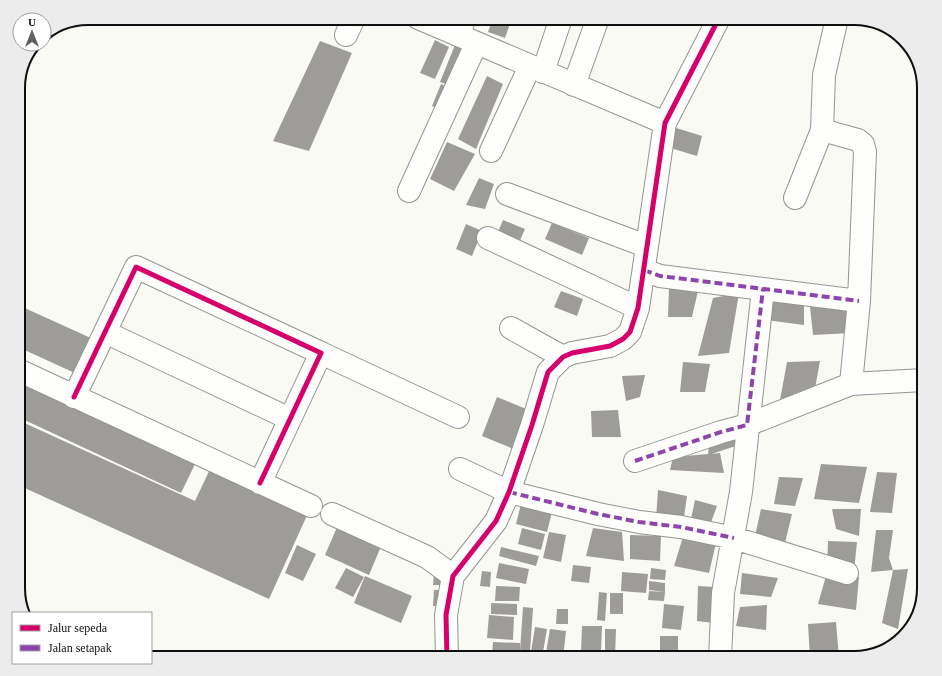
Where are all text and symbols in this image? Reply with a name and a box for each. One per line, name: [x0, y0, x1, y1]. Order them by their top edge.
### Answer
north arrow: [12, 12, 52, 52]
text: U: [28, 16, 36, 28]
legend: [12, 612, 152, 664]
text: Jalur sepeda: [48, 621, 108, 635]
text: Jalan setapak: [48, 641, 112, 655]

